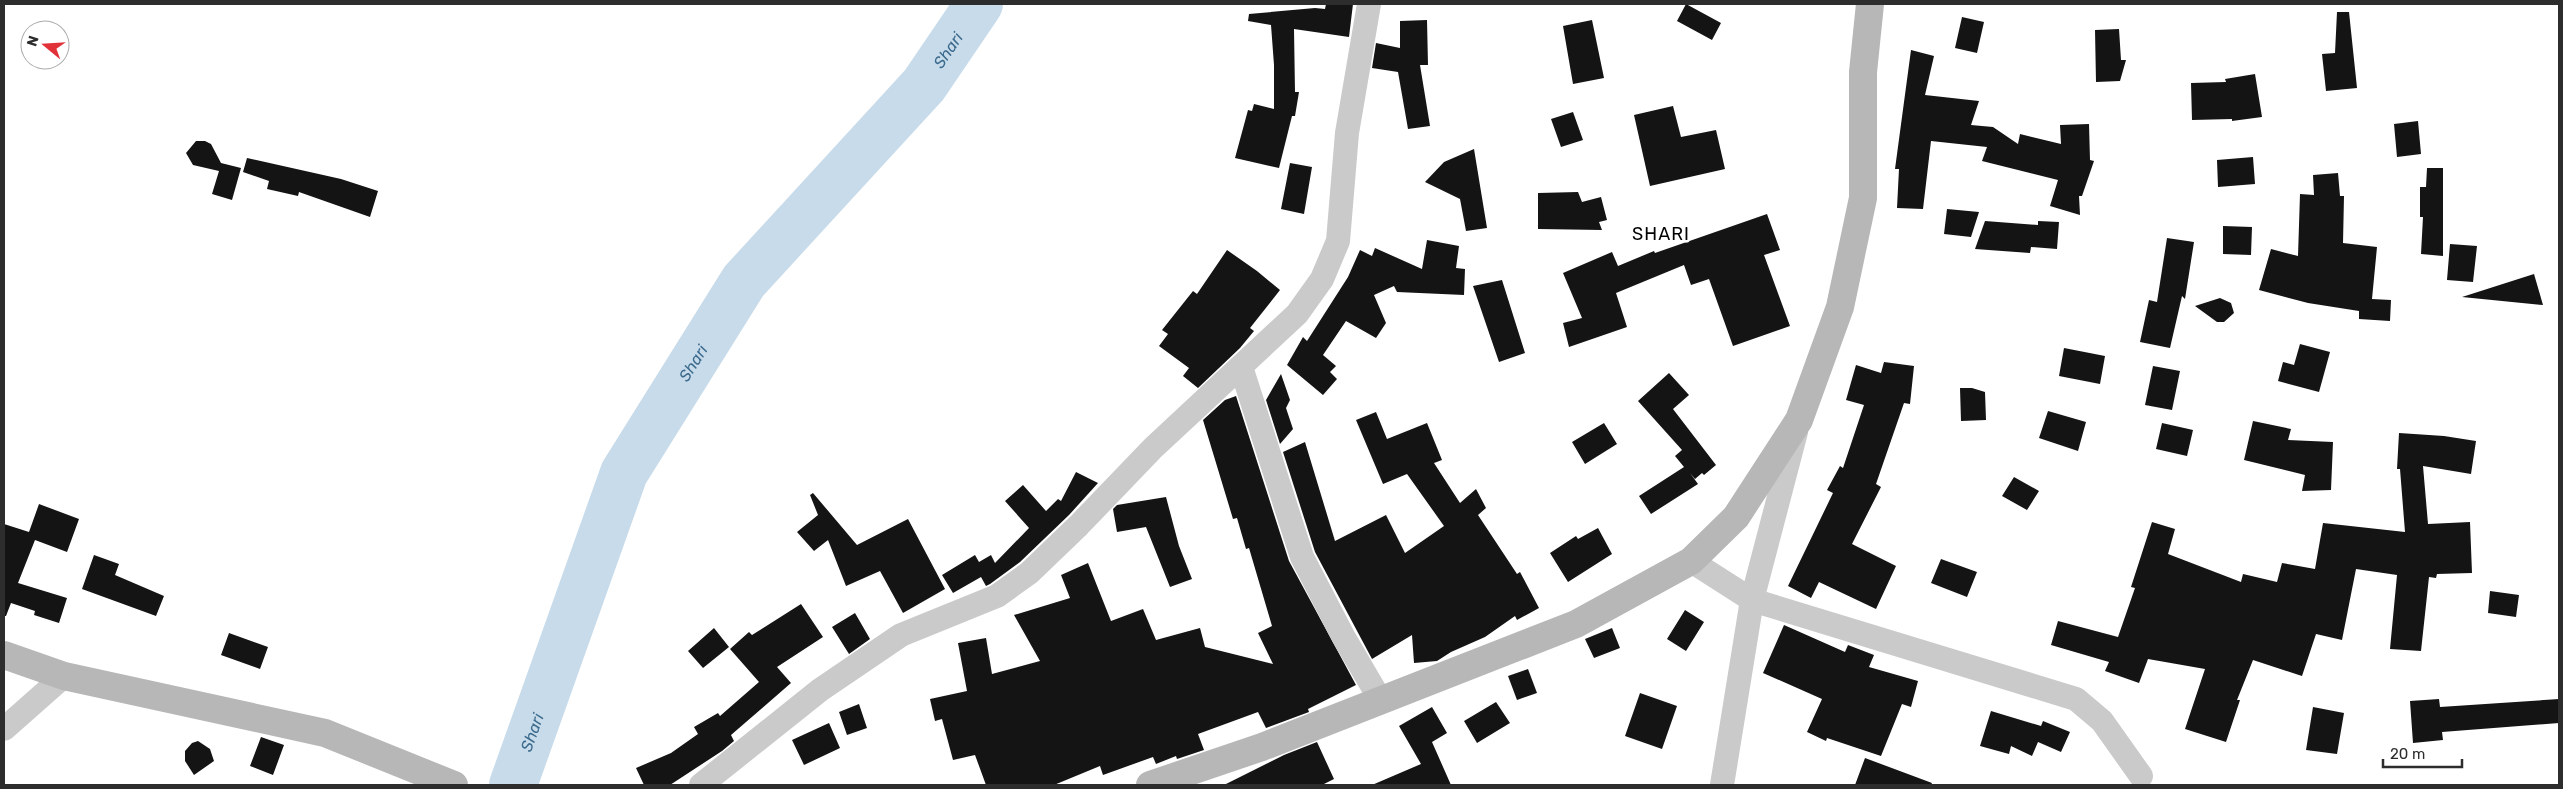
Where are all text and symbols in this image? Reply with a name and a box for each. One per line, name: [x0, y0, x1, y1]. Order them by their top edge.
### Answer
north arrow: [20, 20, 70, 70]
water label: Shari: [929, 28, 967, 71]
text: N: [23, 34, 43, 49]
district label: SHARI: [1632, 223, 1690, 245]
water label: Shari: [674, 340, 712, 384]
water label: Shari: [516, 710, 548, 754]
scale bar: [2383, 736, 2462, 768]
text: 20 m: [2390, 745, 2425, 763]

